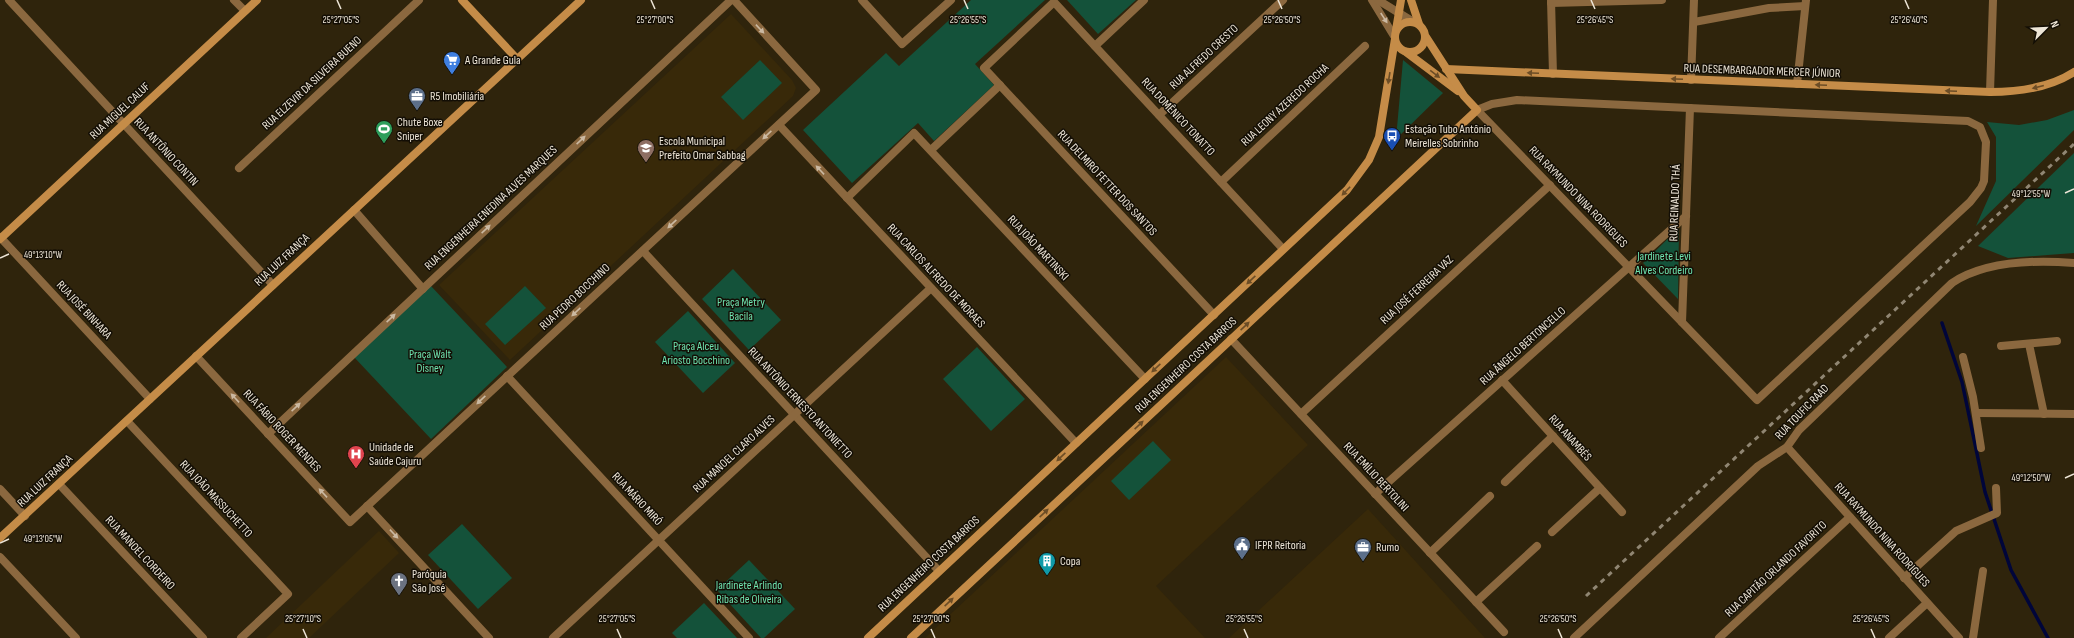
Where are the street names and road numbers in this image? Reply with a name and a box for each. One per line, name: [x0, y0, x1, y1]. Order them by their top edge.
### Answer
street label: RUA ALFREDO CRESTO: [1166, 21, 1242, 93]
street label: RUA ELZEVIR DA SILVEIRA BUENO: [259, 33, 365, 133]
street label: RUA LEONY AZEREDO ROCHA: [1238, 60, 1333, 150]
street label: RUA DESEMBARGADOR MERCER JÚNIOR: [1683, 61, 1841, 81]
street label: RUA DOMÊNICO TONATTO: [1138, 75, 1218, 159]
street label: RUA MIGUEL CALUF: [87, 79, 153, 143]
street label: RUA ANTÔNIO CONTIN: [131, 115, 201, 189]
street label: RUA DELMIRO FETTER DOS SANTOS: [1054, 127, 1160, 239]
street label: RUA ENGENHEIRA ENEDINA ALVES MARQUES: [422, 143, 560, 273]
street label: RUA RAYMUNDO NINA RODRIGUES: [1526, 143, 1630, 251]
street label: RUA REINALDO THÁ: [1666, 163, 1684, 242]
street label: RUA JOÃO MARTINSKI: [1004, 212, 1072, 284]
street label: RUA CARLOS ALFREDO DE MORAES: [884, 221, 988, 331]
street label: RUA LUIZ FRANÇA: [251, 230, 313, 289]
street label: RUA JOSÉ FERREIRA VAZ: [1377, 252, 1457, 328]
street label: RUA PEDRO BOCCHINO: [537, 260, 613, 334]
street label: RUA JOSÉ BINHARA: [53, 278, 115, 343]
street label: RUA ÂNGELO BERTONCELLO: [1477, 303, 1569, 389]
street label: RUA ENGENHEIRO COSTA BARROS: [1132, 314, 1240, 416]
street label: RUA ANTÔNIO ERNESTO ANTONIETTO: [745, 344, 855, 462]
street label: RUA TOUFIC RAAD: [1772, 381, 1832, 443]
street label: RUA FÁBIO ROGER MENDES: [240, 387, 324, 475]
street label: RUA MANOEL CLARO ALVES: [690, 412, 778, 496]
street label: RUA ANAMBÉS: [1545, 412, 1595, 464]
street label: RUA EMÍLIO BERTOLINI: [1340, 439, 1412, 515]
street label: RUA LUIZ FRANÇA: [14, 451, 76, 510]
street label: RUA JOÃO MASSUCHETTO: [176, 457, 256, 541]
street label: RUA MÁRIO MIRÓ: [609, 469, 666, 529]
street label: RUA RAYMUNDO NINA RODRIGUES: [1831, 480, 1933, 590]
street label: RUA MANOEL CORDEIRO: [102, 513, 178, 593]
street label: RUA ENGENHEIRO COSTA BARROS: [875, 513, 983, 615]
street label: RUA CAPITÃO ORLANDO FAVORITO: [1722, 518, 1830, 620]

